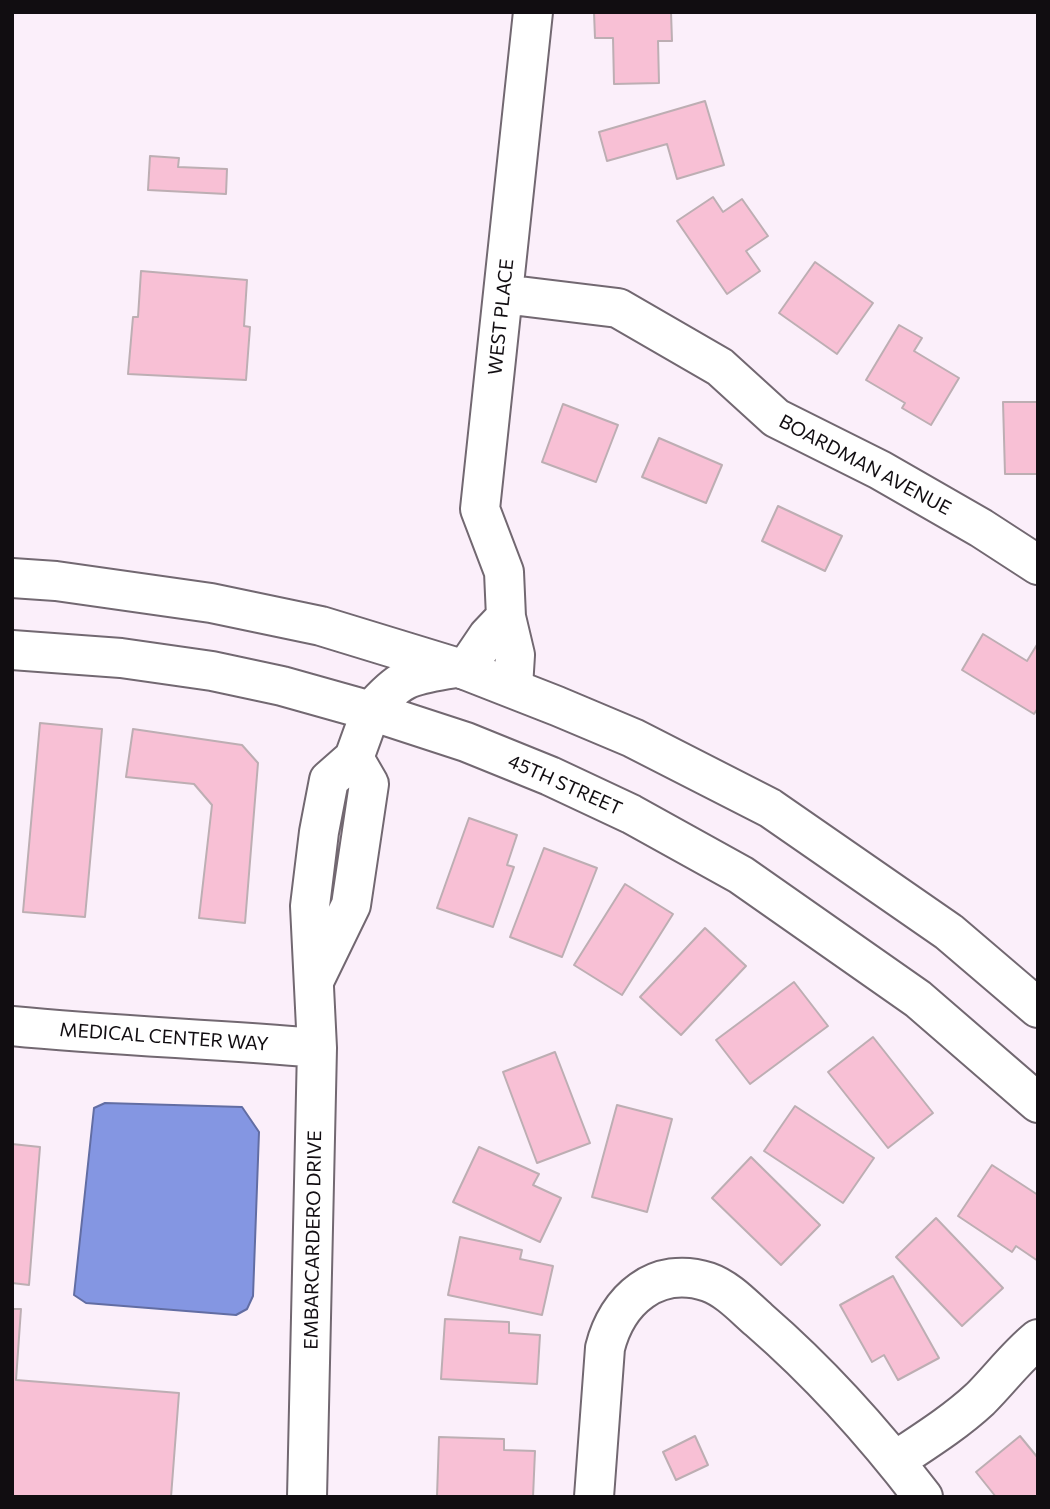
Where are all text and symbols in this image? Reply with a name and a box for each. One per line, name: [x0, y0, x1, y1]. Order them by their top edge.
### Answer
street label: WEST PLACE: [484, 258, 518, 376]
street label: BOARDMAN AVENUE: [775, 410, 955, 520]
street label: 45TH STREET: [504, 750, 626, 820]
street label: MEDICAL CENTER WAY: [59, 1018, 269, 1056]
street label: EMBARCARDERO DRIVE: [300, 1130, 326, 1350]

